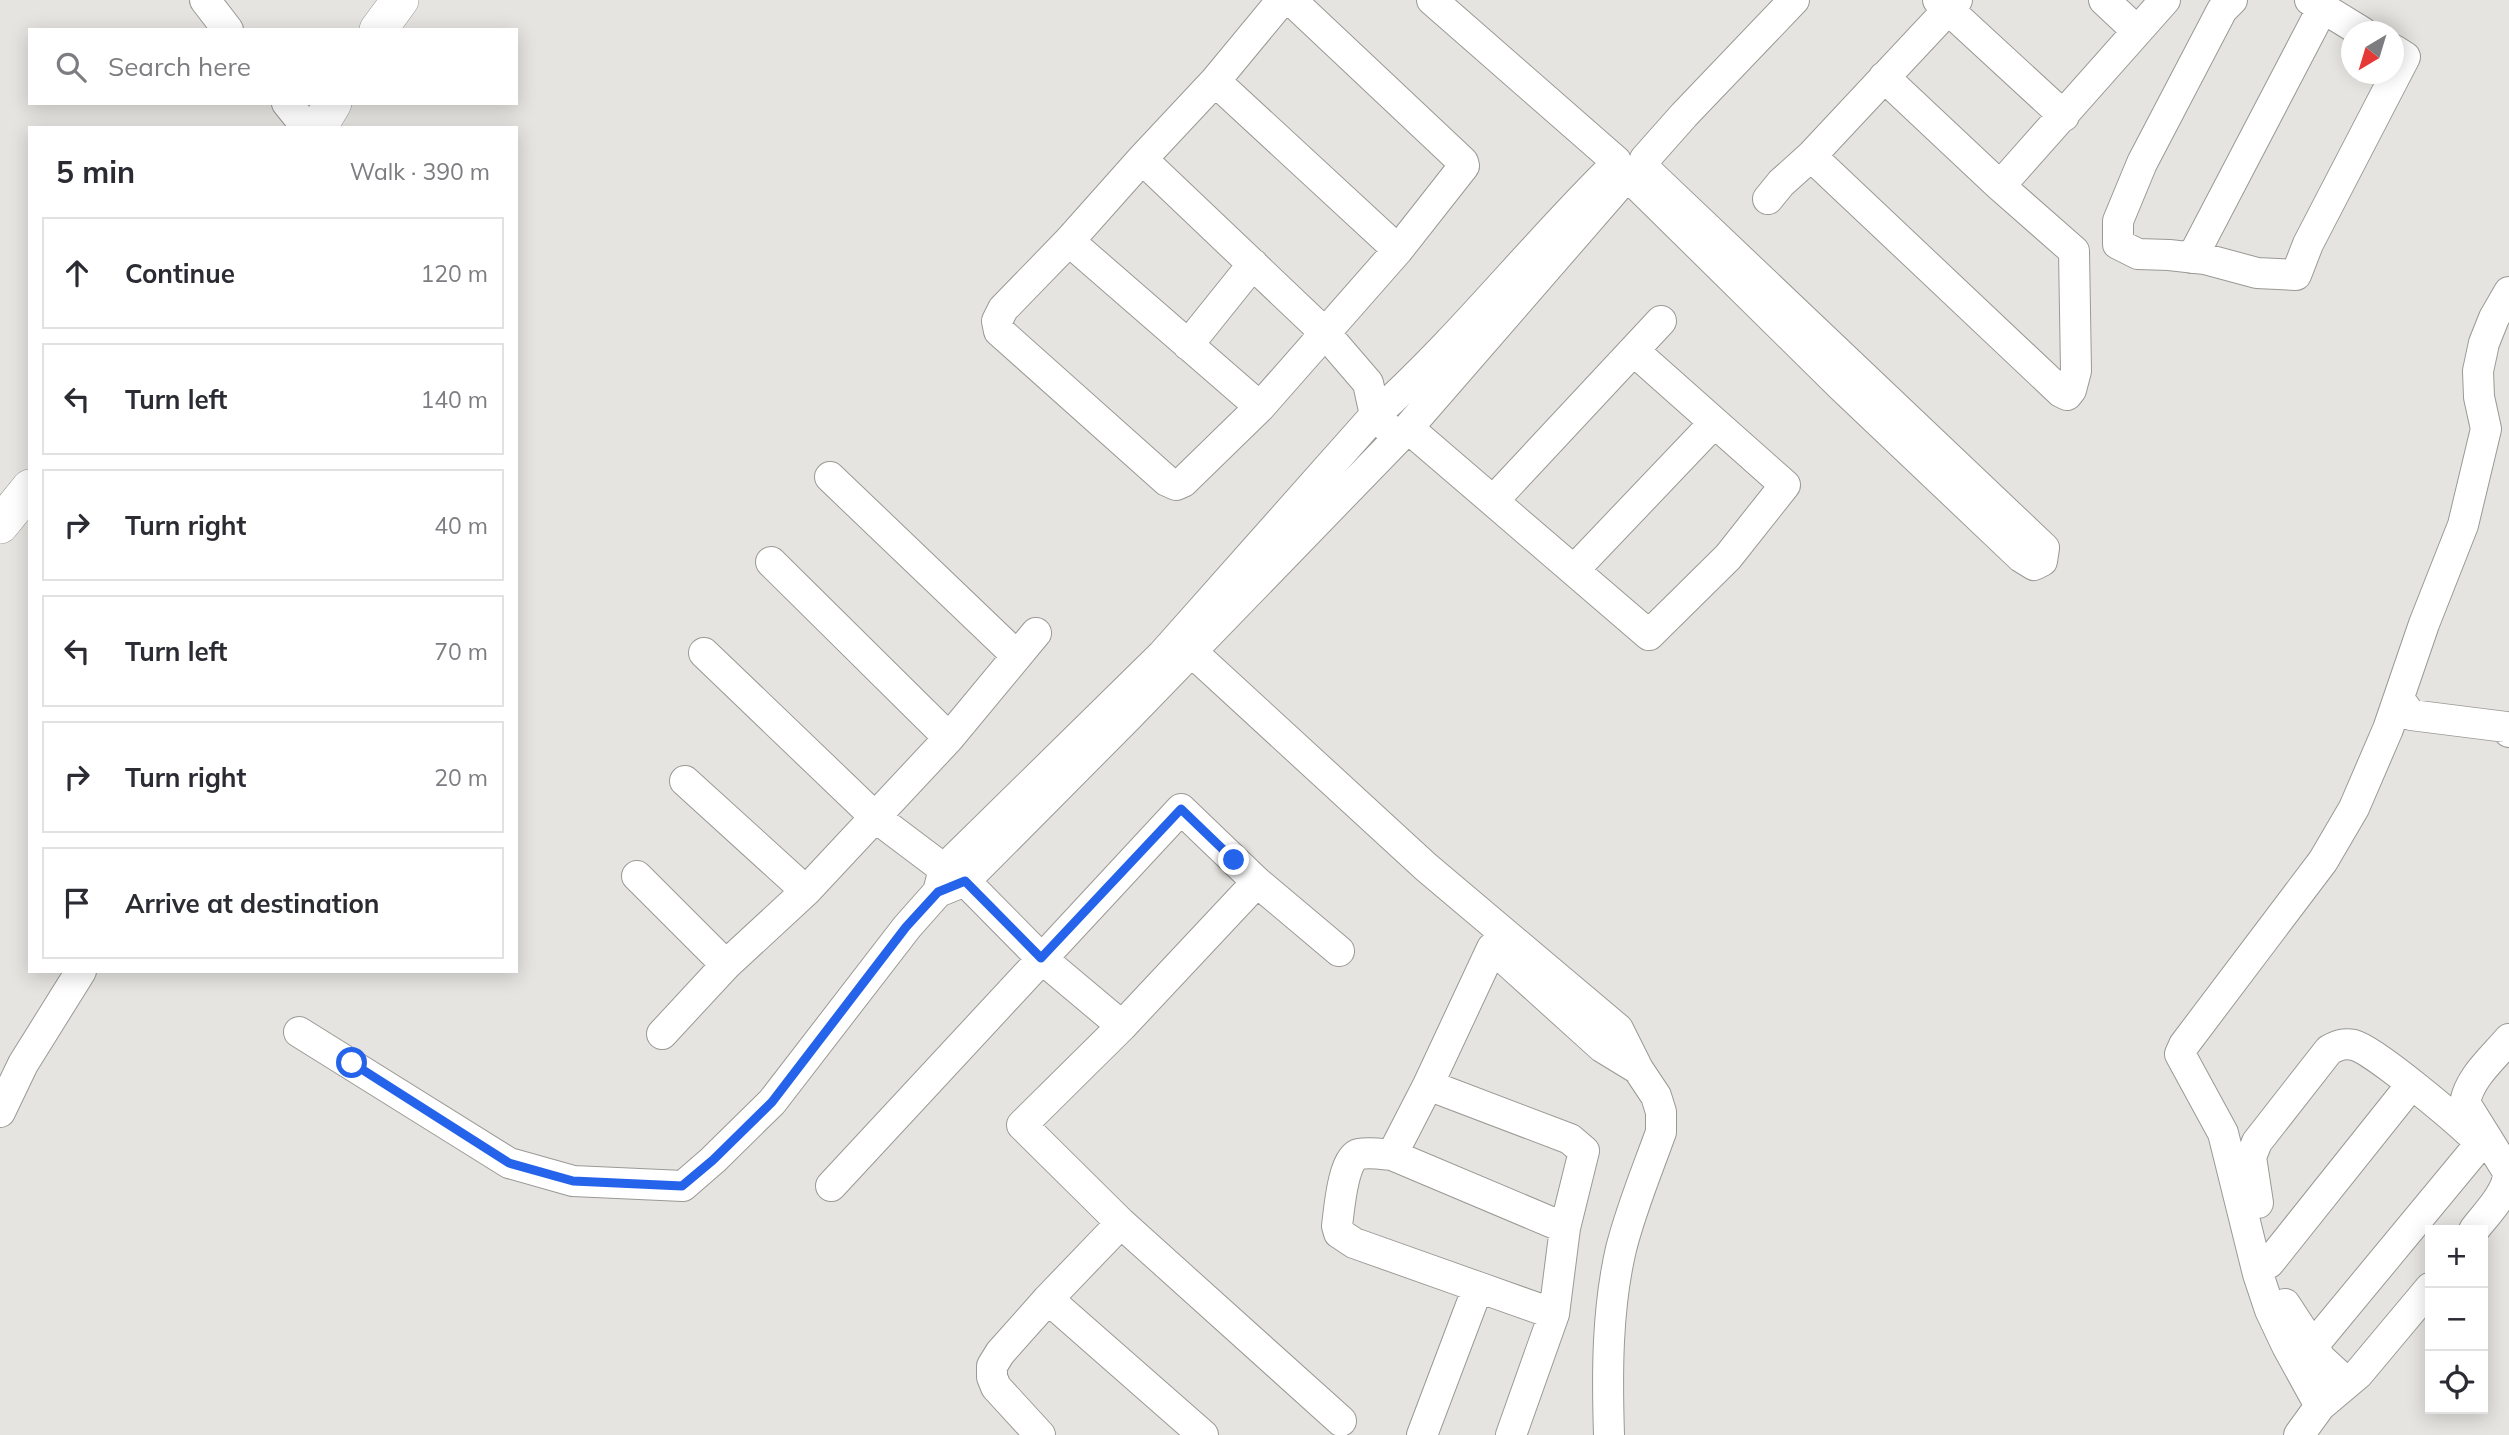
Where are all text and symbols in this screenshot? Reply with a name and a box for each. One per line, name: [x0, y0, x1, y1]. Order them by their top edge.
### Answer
north arrow: [2341, 21, 2404, 84]
search box: [28, 28, 518, 105]
icon: search: [52, 48, 90, 86]
text: Search here: [108, 50, 251, 83]
text: 5 min: [56, 153, 135, 191]
text: Walk · 390 m: [350, 157, 490, 186]
icon: ahead: [58, 254, 96, 292]
text: Continue: [125, 257, 235, 290]
text: 120 m: [420, 259, 488, 288]
icon: left: [58, 380, 96, 418]
text: Turn left: [125, 383, 227, 416]
text: 140 m: [420, 385, 488, 414]
icon: right: [58, 506, 96, 544]
text: Turn right: [125, 509, 246, 542]
text: 40 m: [434, 511, 488, 540]
icon: left: [58, 632, 96, 670]
text: Turn left: [125, 635, 227, 668]
text: 70 m: [434, 637, 488, 666]
icon: right: [58, 758, 96, 796]
text: Turn right: [125, 761, 246, 794]
text: 20 m: [434, 763, 488, 792]
route end: [1218, 844, 1249, 875]
icon: arrive: [58, 884, 96, 922]
text: Arrive at destination: [125, 887, 380, 920]
route start: [336, 1047, 367, 1078]
map controls: [2425, 1225, 2488, 1414]
button: +: [2425, 1225, 2488, 1288]
button: −: [2425, 1288, 2488, 1351]
button: locate: [2425, 1351, 2488, 1414]

